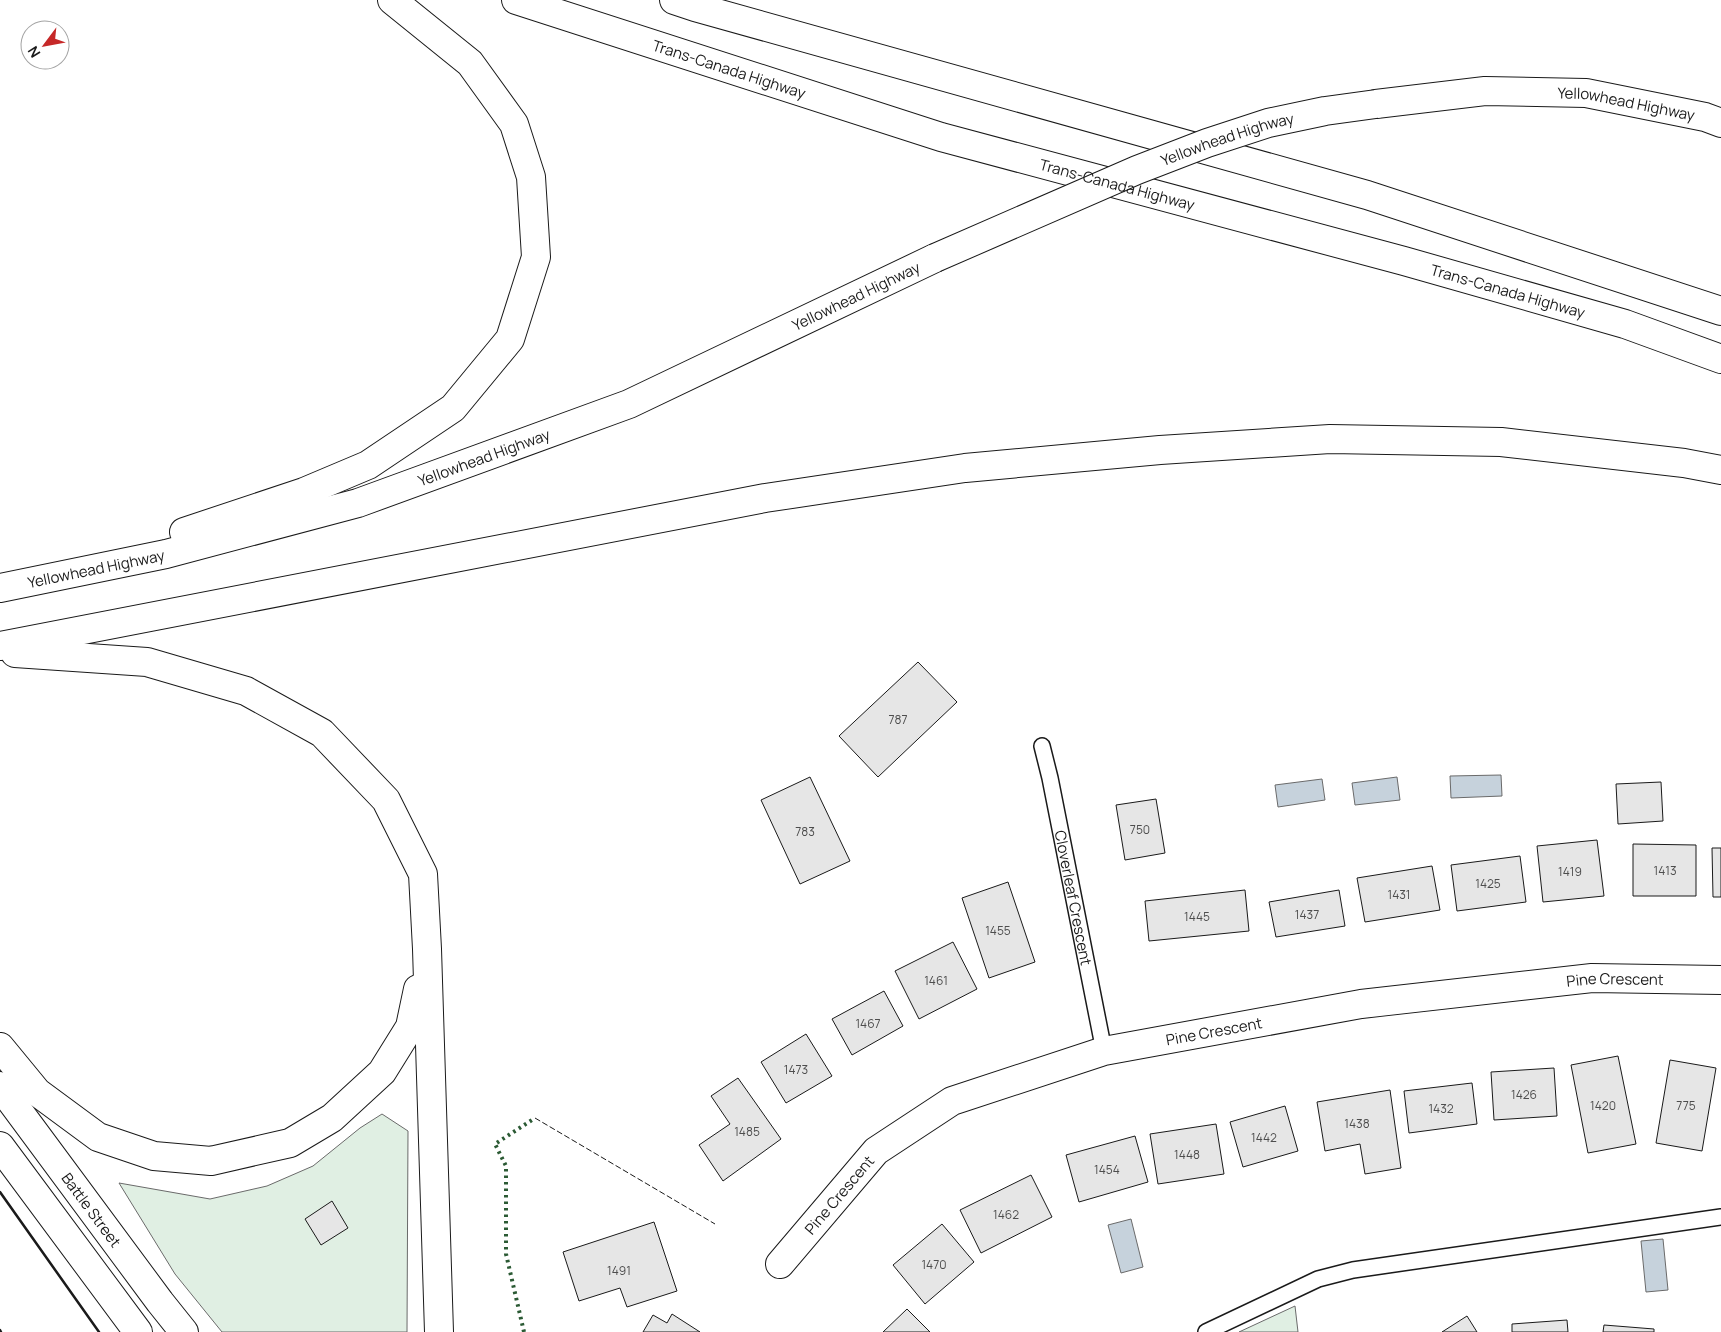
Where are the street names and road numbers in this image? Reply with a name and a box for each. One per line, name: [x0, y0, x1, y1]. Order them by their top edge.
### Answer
street label: Trans-Canada Highway: [650, 34, 809, 103]
street label: Yellowhead Highway: [1557, 82, 1697, 125]
street label: Yellowhead Highway: [1157, 107, 1296, 170]
street label: Trans-Canada Highway: [1037, 153, 1197, 215]
street label: Yellowhead Highway: [788, 256, 923, 335]
street label: Trans-Canada Highway: [1428, 259, 1588, 323]
street label: Yellowhead Highway: [415, 423, 553, 491]
street label: Yellowhead Highway: [26, 544, 166, 593]
street label: Cloverleaf Crescent: [1050, 828, 1097, 967]
street label: Pine Crescent: [1565, 967, 1664, 991]
street label: Pine Crescent: [1164, 1012, 1264, 1050]
street label: Pine Crescent: [799, 1151, 878, 1239]
street label: Battle Street: [57, 1168, 126, 1251]

